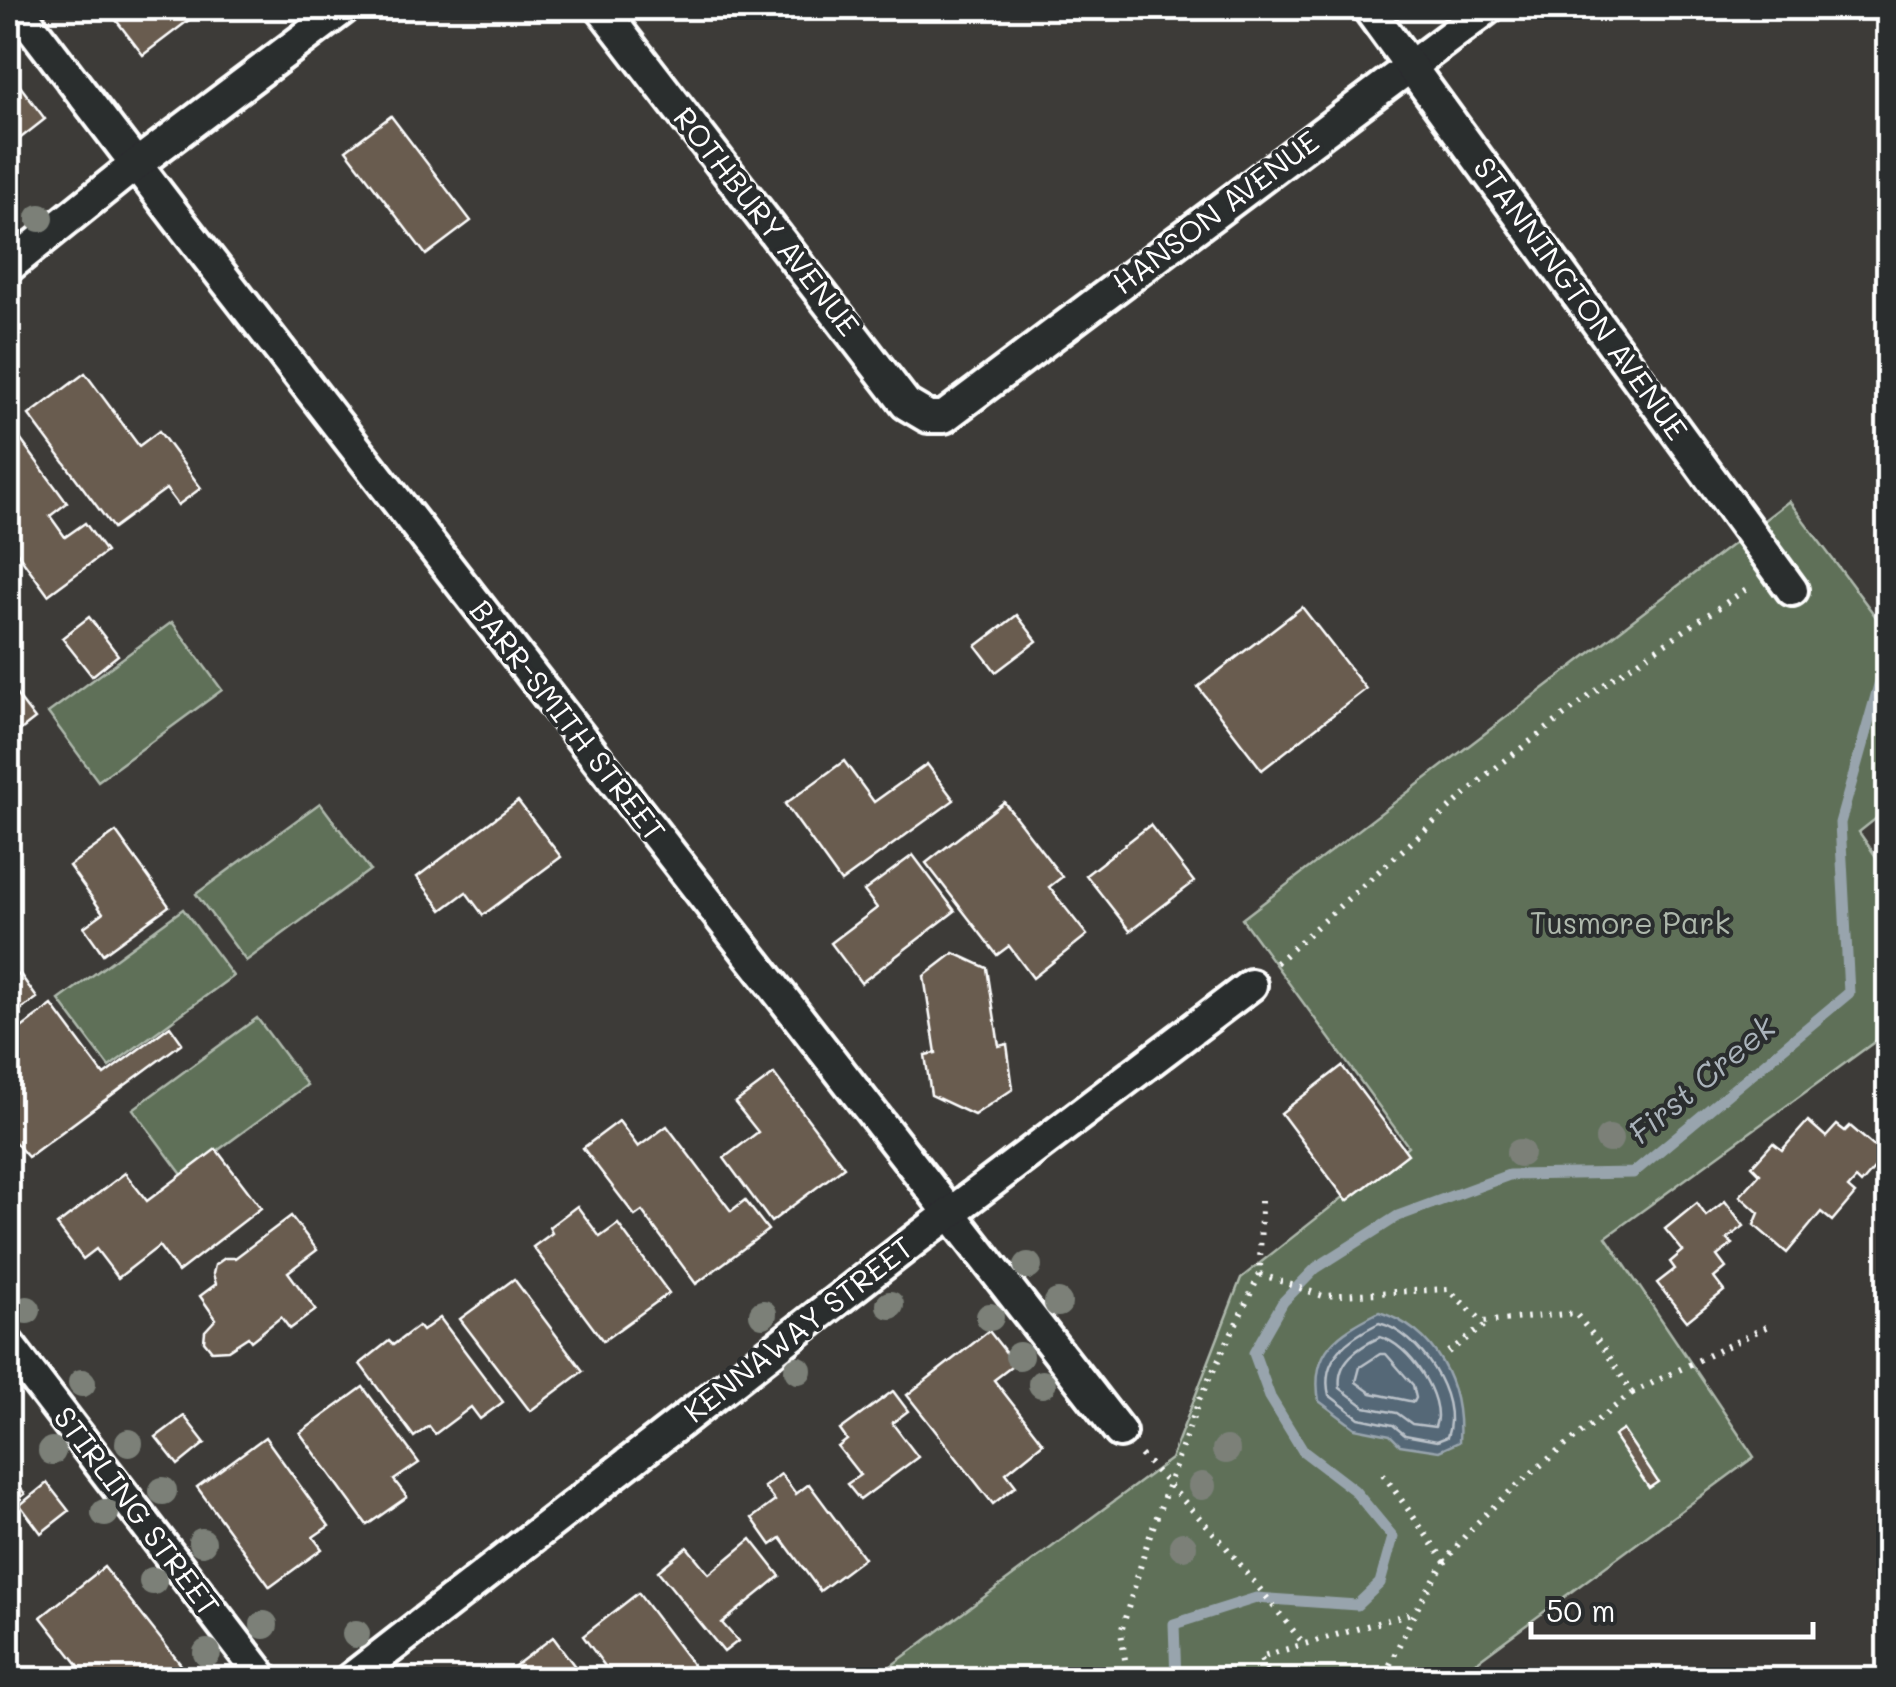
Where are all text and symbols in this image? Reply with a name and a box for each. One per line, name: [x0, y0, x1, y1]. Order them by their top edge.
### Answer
street label: ROTHBURY AVENUE: [666, 98, 870, 344]
street label: HANSON AVENUE: [1103, 121, 1326, 302]
street label: STANNINGTON AVENUE: [1465, 148, 1698, 447]
street label: BARR-SMITH STREET: [462, 591, 675, 849]
park label: Tusmore Park: [1530, 902, 1730, 942]
water label: First Creek: [1619, 1004, 1784, 1152]
street label: KENNAWAY STREET: [675, 1226, 921, 1431]
street label: STIRLING STREET: [46, 1398, 230, 1624]
scale bar: [1531, 1577, 1814, 1639]
text: 50 m: [1546, 1590, 1616, 1630]

